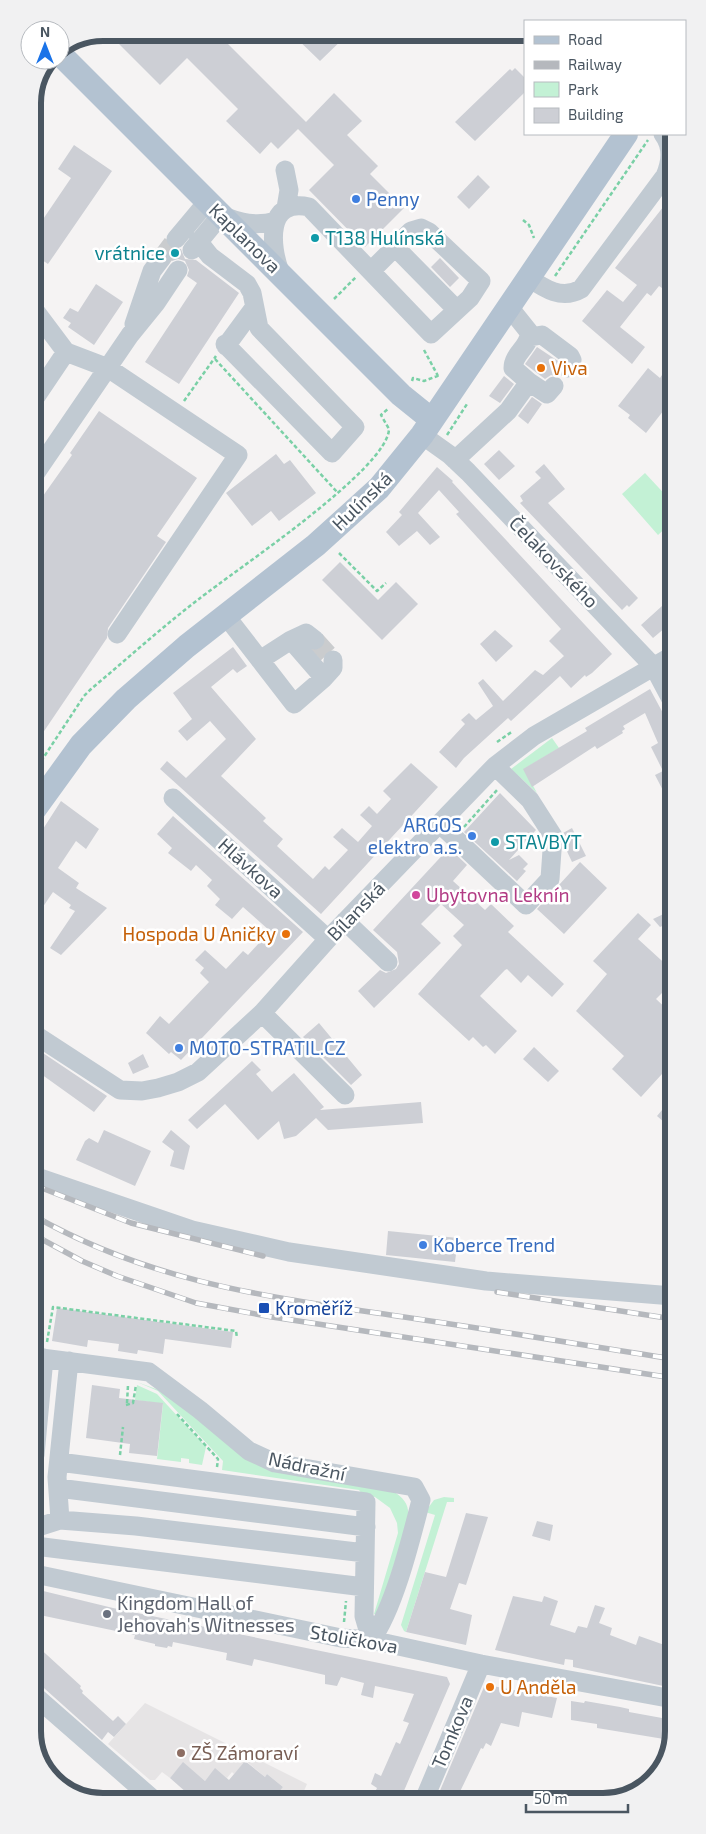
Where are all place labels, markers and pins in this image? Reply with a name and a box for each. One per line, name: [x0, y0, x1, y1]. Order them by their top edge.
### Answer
place label: Penny: [366, 187, 419, 210]
marker: Penny: [350, 193, 362, 205]
place label: T138 Hulínská: [325, 226, 445, 249]
marker: T138 Hulínská: [309, 232, 321, 244]
place label: vrátnice: [95, 241, 165, 264]
marker: vrátnice: [169, 247, 181, 259]
place label: Viva: [551, 356, 588, 379]
marker: Viva: [535, 362, 547, 374]
place label: ARGOS elektro a.s.: [368, 813, 462, 858]
marker: ARGOS elektro a.s.: [466, 830, 478, 842]
place label: STAVBYT: [505, 830, 582, 853]
marker: STAVBYT: [489, 836, 501, 848]
place label: Ubytovna Leknín: [426, 883, 570, 906]
marker: Ubytovna Leknín: [410, 889, 422, 901]
place label: Hospoda U Aničky: [122, 922, 276, 945]
marker: Hospoda U Aničky: [280, 928, 292, 940]
place label: MOTO-STRATIL.CZ: [189, 1036, 346, 1059]
marker: MOTO-STRATIL.CZ: [173, 1042, 185, 1054]
place label: Koberce Trend: [433, 1233, 555, 1256]
marker: Koberce Trend: [417, 1239, 429, 1251]
place label: Kroměříž: [275, 1296, 353, 1319]
marker: Kroměříž: [257, 1301, 271, 1315]
place label: Kingdom Hall of Jehovah's Witnesses: [117, 1591, 295, 1636]
marker: Kingdom Hall of Jehovah's Witnesses: [101, 1608, 113, 1620]
place label: U Anděla: [500, 1675, 576, 1698]
marker: U Anděla: [484, 1681, 496, 1693]
place label: ZŠ Zámoraví: [191, 1741, 299, 1764]
marker: ZŠ Zámoraví: [175, 1747, 187, 1759]

